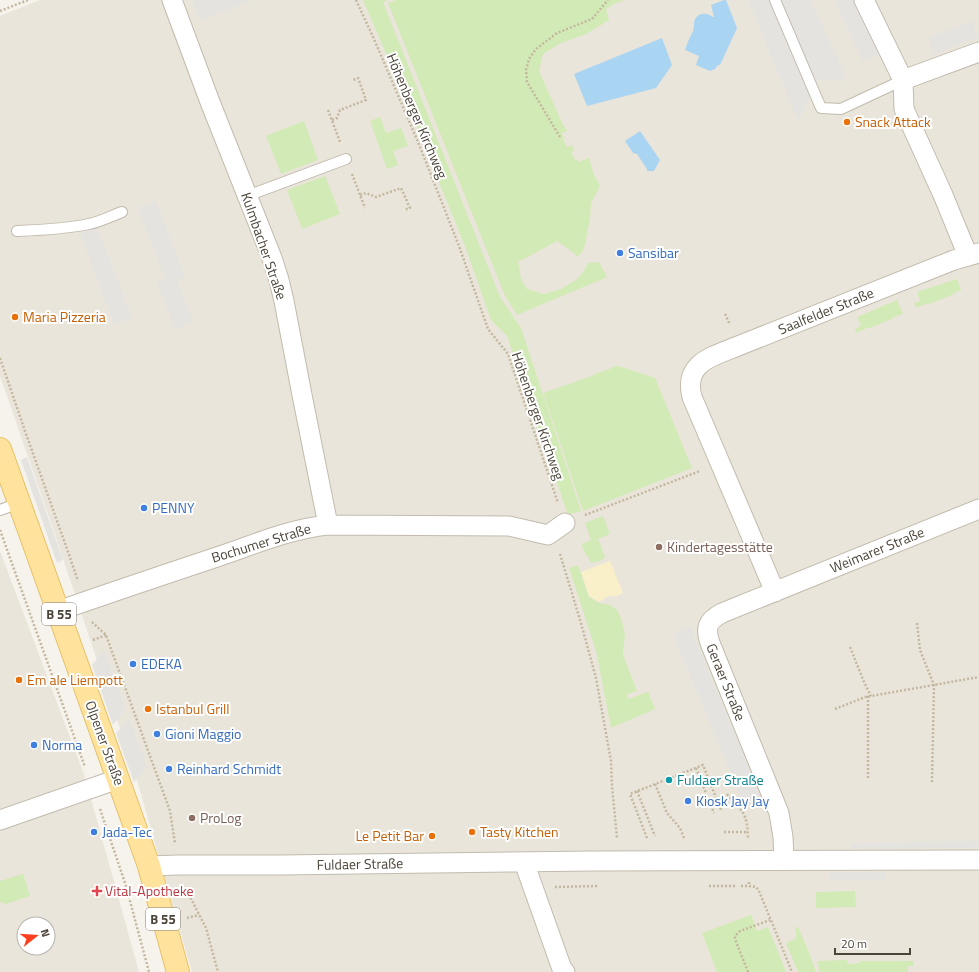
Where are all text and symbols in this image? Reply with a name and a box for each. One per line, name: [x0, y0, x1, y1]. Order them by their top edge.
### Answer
street label: Höhenberger Kirchweg: [382, 50, 453, 182]
place label: Snack Attack: [855, 111, 931, 132]
marker: Snack Attack: [842, 117, 852, 127]
street label: Kulmbacher Straße: [236, 189, 293, 302]
place label: Sansibar: [628, 242, 679, 263]
marker: Sansibar: [615, 248, 625, 258]
street label: Saalfelder Straße: [775, 282, 877, 339]
place label: Maria Pizzeria: [23, 306, 106, 327]
marker: Maria Pizzeria: [10, 312, 20, 322]
street label: Höhenberger Kirchweg: [507, 349, 570, 483]
place label: PENNY: [152, 497, 195, 518]
marker: PENNY: [139, 503, 149, 513]
street label: Bochumer Straße: [208, 517, 313, 568]
street label: Weimarer Straße: [827, 521, 927, 578]
place label: Kindertagesstätte: [667, 536, 773, 557]
marker: Kindertagesstätte: [654, 542, 664, 552]
road number: B 55: [42, 603, 76, 625]
street label: Geraer Straße: [701, 640, 752, 724]
place label: EDEKA: [141, 653, 182, 674]
marker: EDEKA: [128, 659, 138, 669]
place label: Em ale Liempott: [27, 669, 123, 690]
marker: Em ale Liempott: [14, 675, 24, 685]
street label: Olpener Straße: [80, 698, 131, 788]
place label: Istanbul Grill: [156, 698, 230, 719]
marker: Istanbul Grill: [143, 704, 153, 714]
place label: Gioni Maggio: [165, 723, 241, 744]
marker: Gioni Maggio: [152, 729, 162, 739]
place label: Norma: [42, 734, 82, 755]
marker: Norma: [29, 740, 39, 750]
place label: Reinhard Schmidt: [177, 758, 281, 779]
marker: Reinhard Schmidt: [164, 764, 174, 774]
place label: Fuldaer Straße: [677, 769, 764, 790]
marker: Fuldaer Straße: [664, 775, 674, 785]
place label: Kiosk Jay Jay: [696, 790, 770, 811]
marker: Kiosk Jay Jay: [683, 796, 693, 806]
place label: ProLog: [200, 807, 242, 828]
marker: ProLog: [187, 813, 197, 823]
place label: Jada-Tec: [102, 821, 152, 842]
place label: Tasty Kitchen: [480, 821, 559, 842]
place label: Le Petit Bar: [355, 825, 424, 846]
marker: Jada-Tec: [89, 827, 99, 837]
marker: Tasty Kitchen: [467, 827, 477, 837]
marker: Le Petit Bar: [427, 831, 437, 841]
street label: Fuldaer Straße: [317, 852, 403, 875]
place label: Vital-Apotheke: [105, 880, 194, 901]
marker: Vital-Apotheke: [92, 886, 102, 896]
road number: B 55: [146, 908, 180, 930]
north arrow: [16, 916, 56, 956]
text: N: [37, 927, 54, 939]
scale bar: [835, 930, 910, 956]
text: 20 m: [841, 934, 867, 953]

